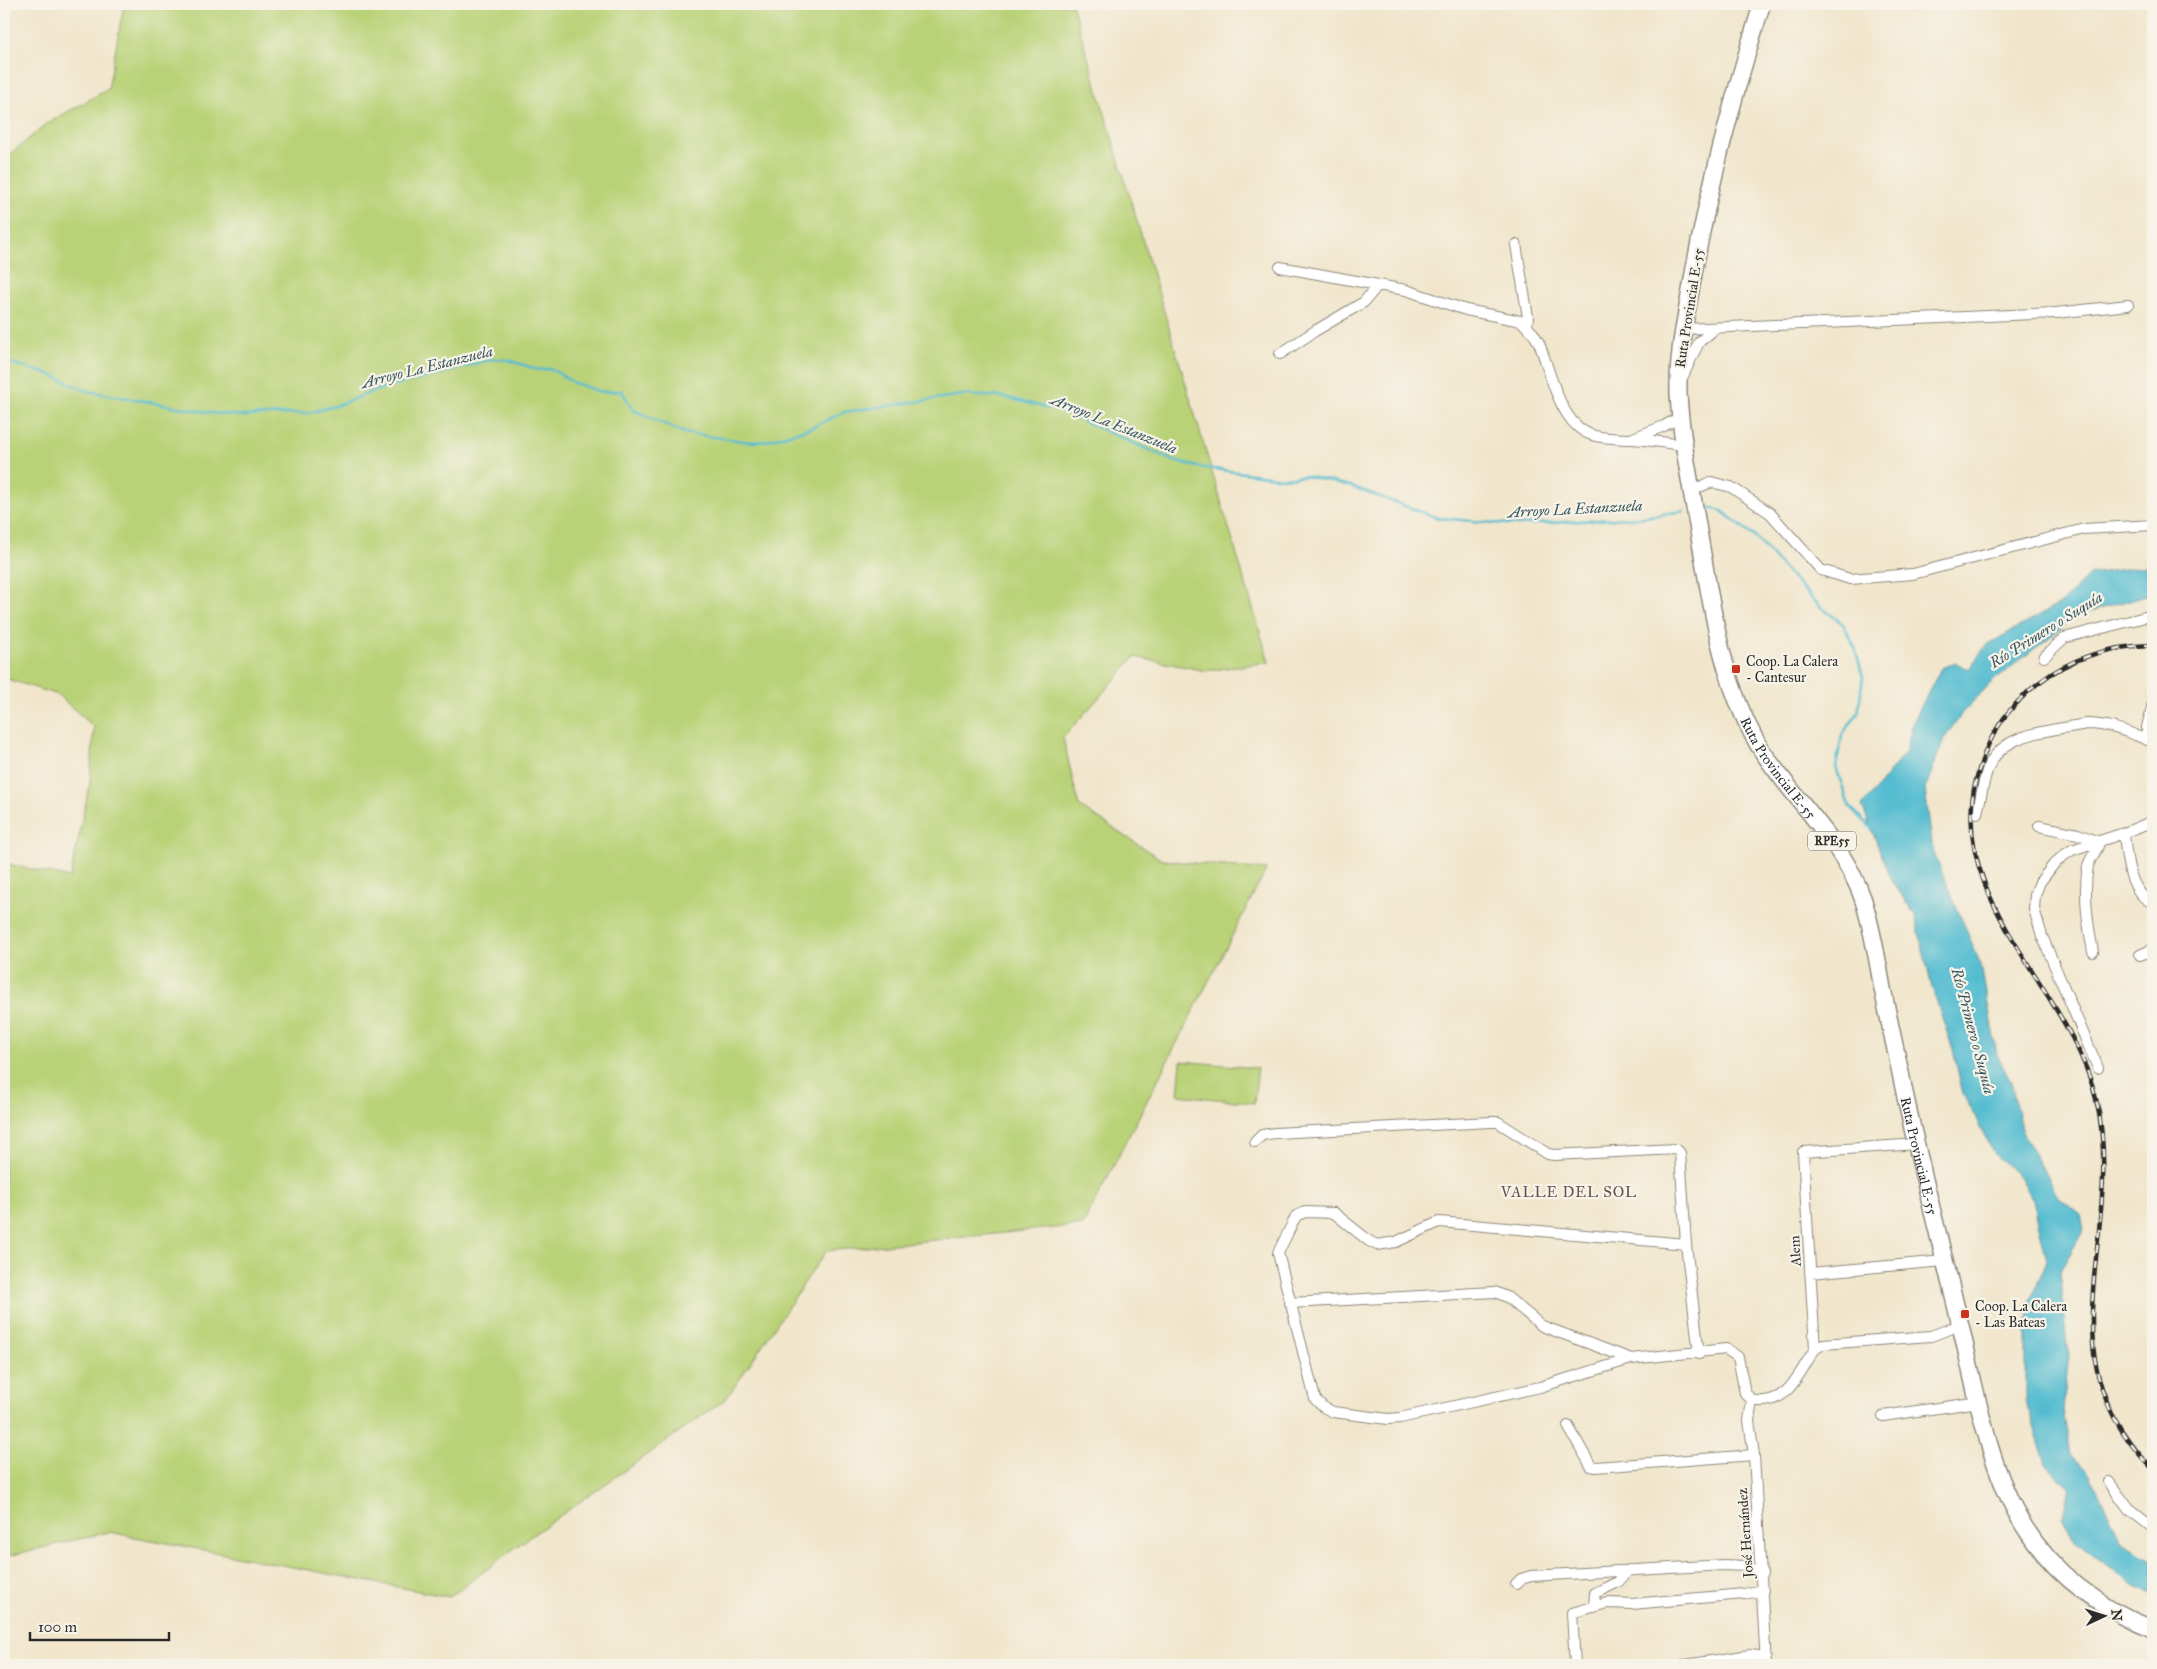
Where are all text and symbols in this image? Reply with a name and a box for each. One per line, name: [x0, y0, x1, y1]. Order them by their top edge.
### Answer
street label: Ruta Provincial E-55: [1672, 247, 1707, 369]
water label: Arroyo La Estanzuela: [357, 342, 495, 393]
water label: Arroyo La Estanzuela: [1046, 390, 1180, 458]
water label: Arroyo La Estanzuela: [1505, 496, 1643, 522]
water label: Río Primero o Suquía: [1985, 588, 2106, 673]
place label: Coop. La Calera - Cantesur: [1746, 653, 1838, 686]
marker: Coop. La Calera - Cantesur: [1730, 663, 1742, 675]
street label: Ruta Provincial E-55: [1736, 715, 1820, 823]
road number: RPE55: [1808, 831, 1856, 850]
water label: Río Primero o Suquía: [1947, 965, 1998, 1096]
street label: Ruta Provincial E-55: [1897, 1095, 1941, 1217]
district label: VALLE DEL SOL: [1500, 1183, 1637, 1201]
street label: Alem: [1786, 1235, 1805, 1268]
place label: Coop. La Calera - Las Bateas: [1975, 1298, 2067, 1331]
marker: Coop. La Calera - Las Bateas: [1959, 1308, 1971, 1320]
street label: José Hernández: [1734, 1487, 1758, 1580]
north arrow: [2080, 1592, 2130, 1642]
scale bar: [30, 1609, 169, 1641]
text: N: [2108, 1609, 2125, 1622]
text: 100 m: [38, 1618, 78, 1636]

